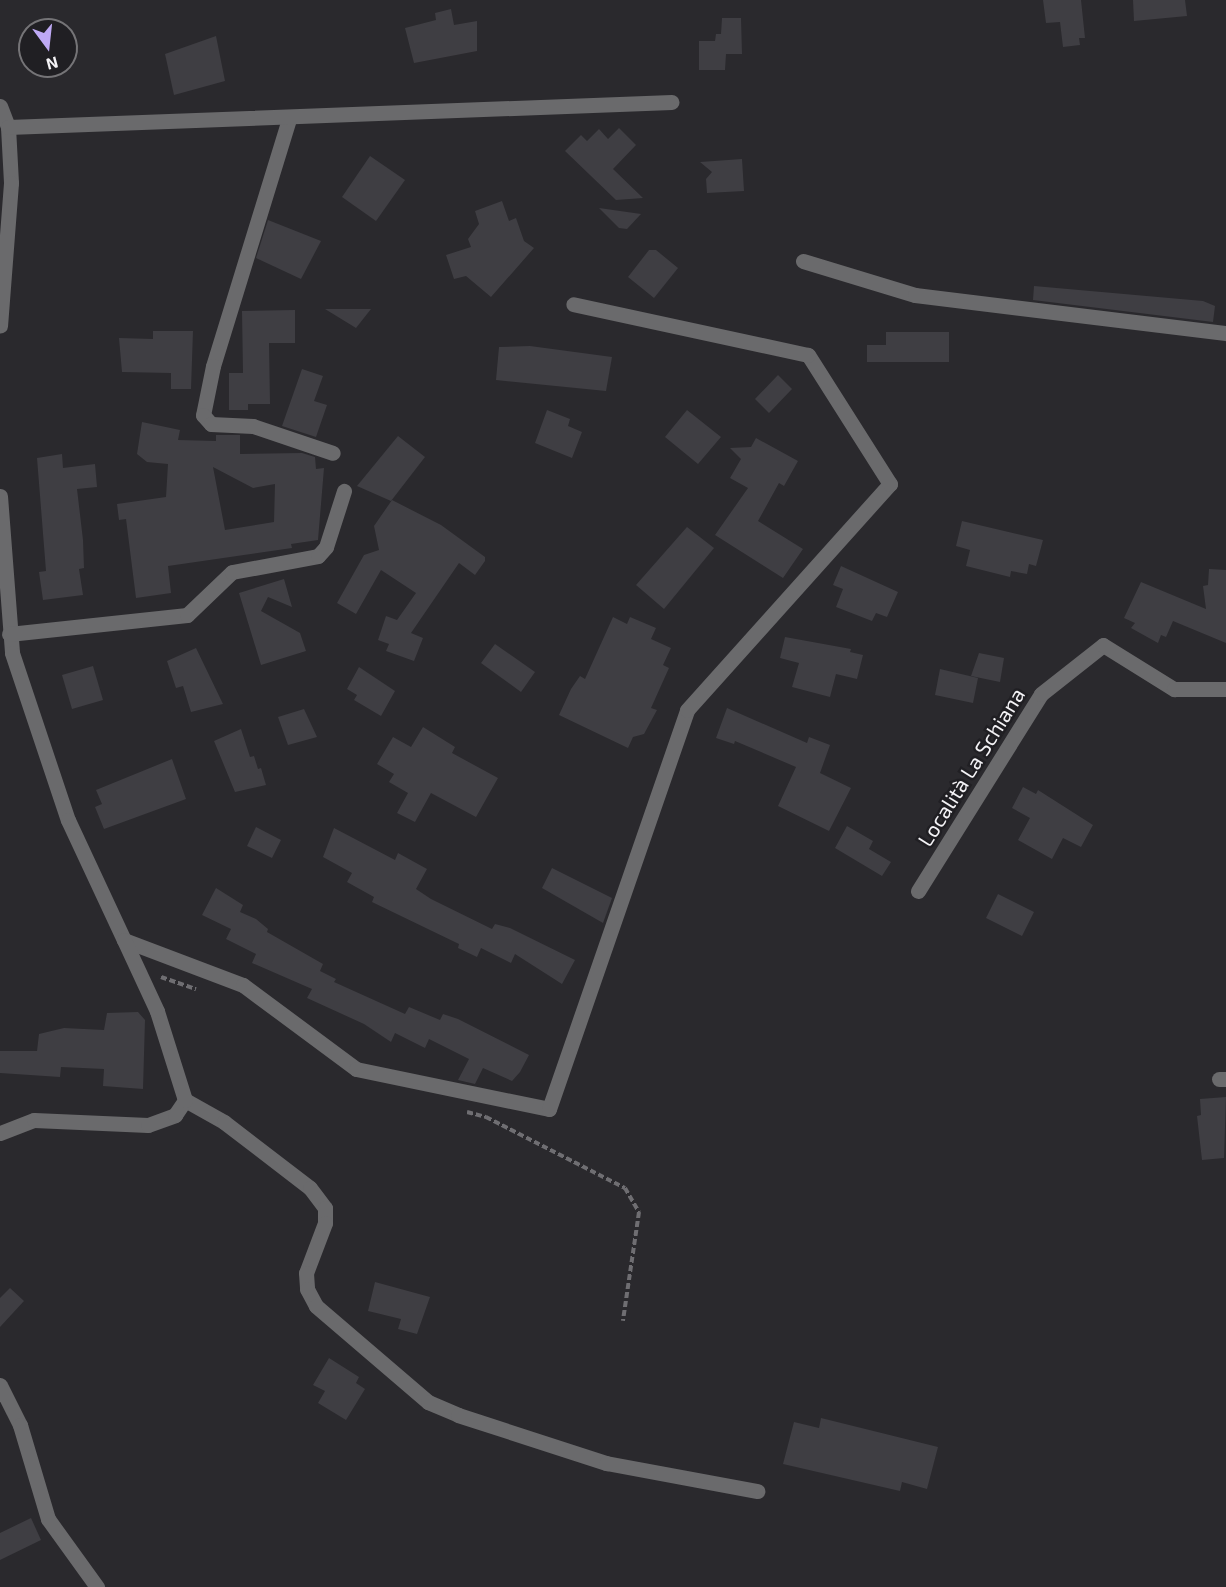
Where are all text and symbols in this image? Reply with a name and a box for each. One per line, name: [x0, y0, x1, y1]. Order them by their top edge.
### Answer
north arrow: [18, 18, 78, 78]
text: N: [44, 53, 60, 75]
street label: Località La Schiana: [912, 683, 1030, 851]

